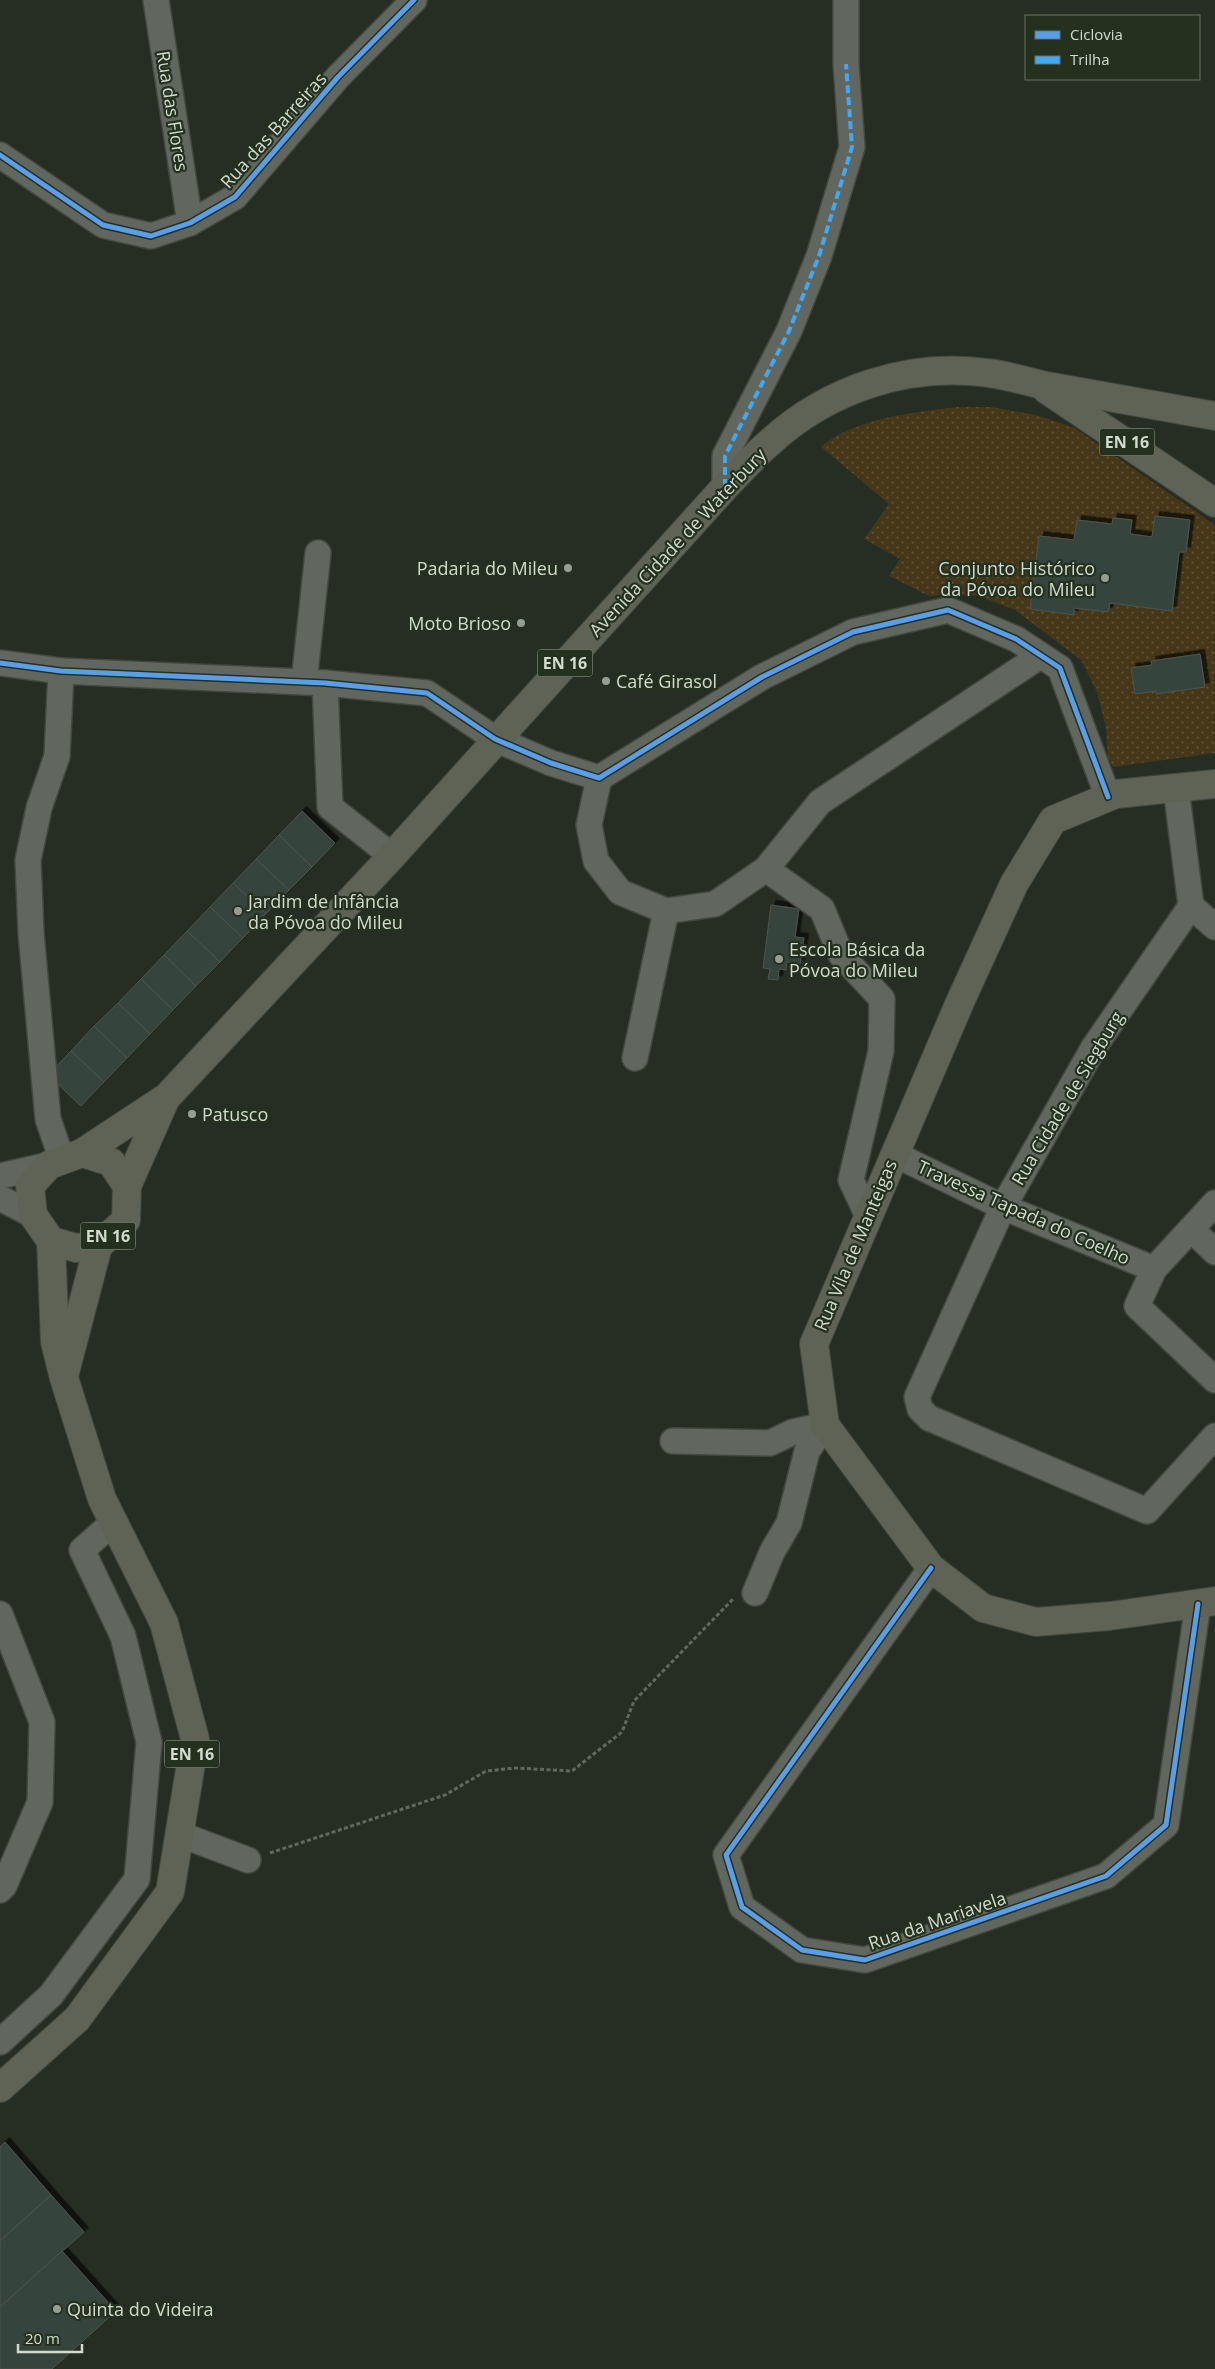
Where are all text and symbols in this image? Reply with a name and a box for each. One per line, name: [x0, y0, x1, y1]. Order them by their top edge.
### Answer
legend: [1025, 15, 1200, 80]
text: Ciclovia: [1070, 24, 1123, 44]
street label: Rua das Flores: [152, 49, 194, 173]
text: Trilha: [1070, 49, 1110, 69]
street label: Rua das Barreiras: [215, 67, 331, 193]
road number: EN 16: [1100, 428, 1154, 456]
street label: Avenida Cidade de Waterbury: [583, 442, 771, 641]
place label: Padaria do Mileu: [417, 556, 558, 580]
place label: Conjunto Histórico da Póvoa do Mileu: [938, 556, 1095, 601]
marker: Padaria do Mileu: [562, 562, 574, 574]
marker: Conjunto Histórico da Póvoa do Mileu: [1099, 572, 1111, 584]
place label: Moto Brioso: [408, 611, 511, 635]
marker: Moto Brioso: [515, 617, 527, 629]
road number: EN 16: [538, 650, 592, 676]
place label: Café Girasol: [616, 669, 717, 693]
marker: Café Girasol: [600, 675, 612, 687]
place label: Jardim de Infância da Póvoa do Mileu: [246, 889, 403, 934]
marker: Jardim de Infância da Póvoa do Mileu: [232, 905, 244, 917]
place label: Escola Básica da Póvoa do Mileu: [789, 937, 925, 982]
marker: Escola Básica da Póvoa do Mileu: [773, 953, 785, 965]
street label: Rua Cidade de Siegburg: [1006, 1006, 1129, 1189]
place label: Patusco: [202, 1102, 268, 1126]
marker: Patusco: [186, 1108, 198, 1120]
street label: Travessa Tapada do Coelho: [914, 1154, 1134, 1270]
street label: Rua Vila de Manteigas: [808, 1156, 902, 1334]
road number: EN 16: [80, 1222, 136, 1250]
road number: EN 16: [164, 1740, 220, 1768]
street label: Rua da Mariavela: [865, 1885, 1009, 1955]
place label: Quinta do Videira: [67, 2297, 214, 2321]
marker: Quinta do Videira: [51, 2303, 63, 2315]
scale bar: [18, 2322, 81, 2354]
text: 20 m: [25, 2328, 60, 2348]

